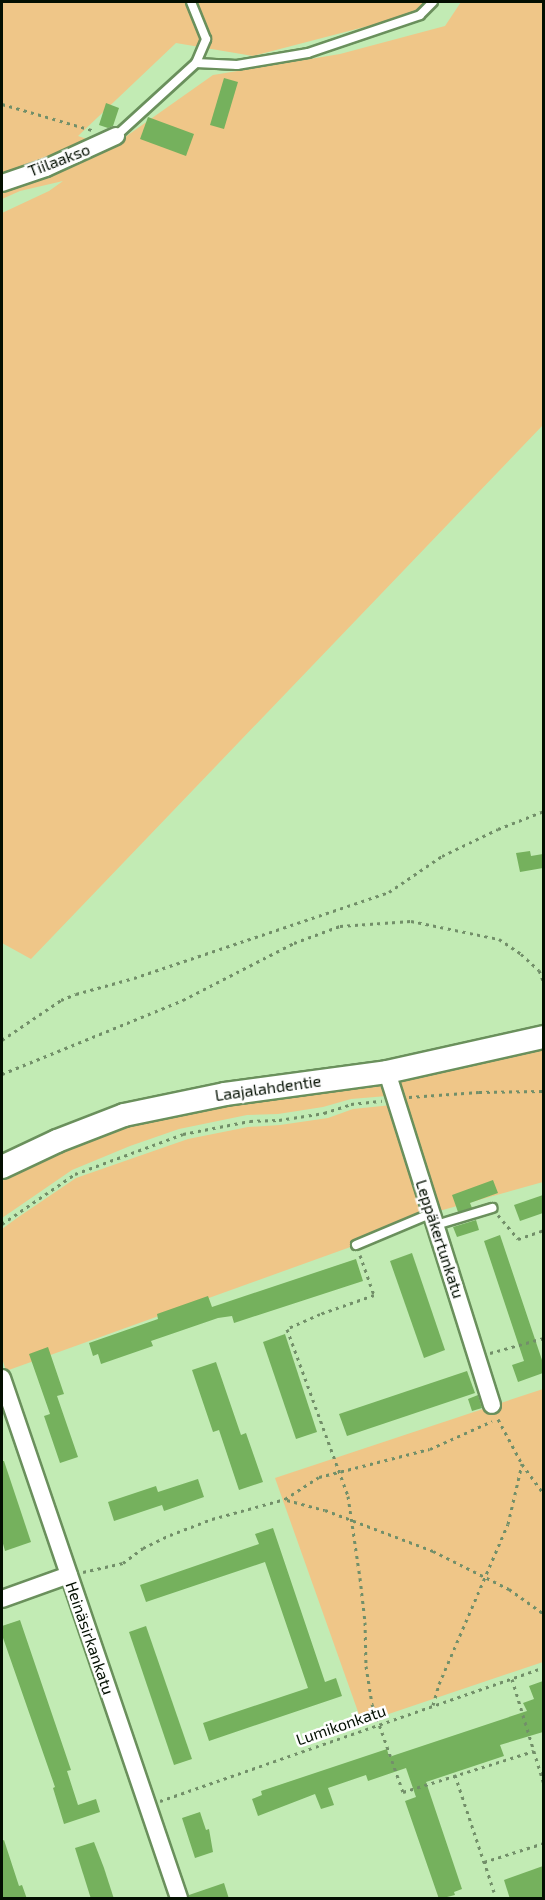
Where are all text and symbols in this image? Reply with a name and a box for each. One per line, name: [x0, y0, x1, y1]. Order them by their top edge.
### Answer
street label: Tiilaakso: [25, 139, 93, 181]
street label: Laajalahdentie: [214, 1071, 322, 1105]
street label: Leppäkertunkatu: [412, 1177, 468, 1301]
street label: Heinäsirkankatu: [62, 1579, 118, 1697]
street label: Lumikonkatu: [294, 1701, 388, 1749]

